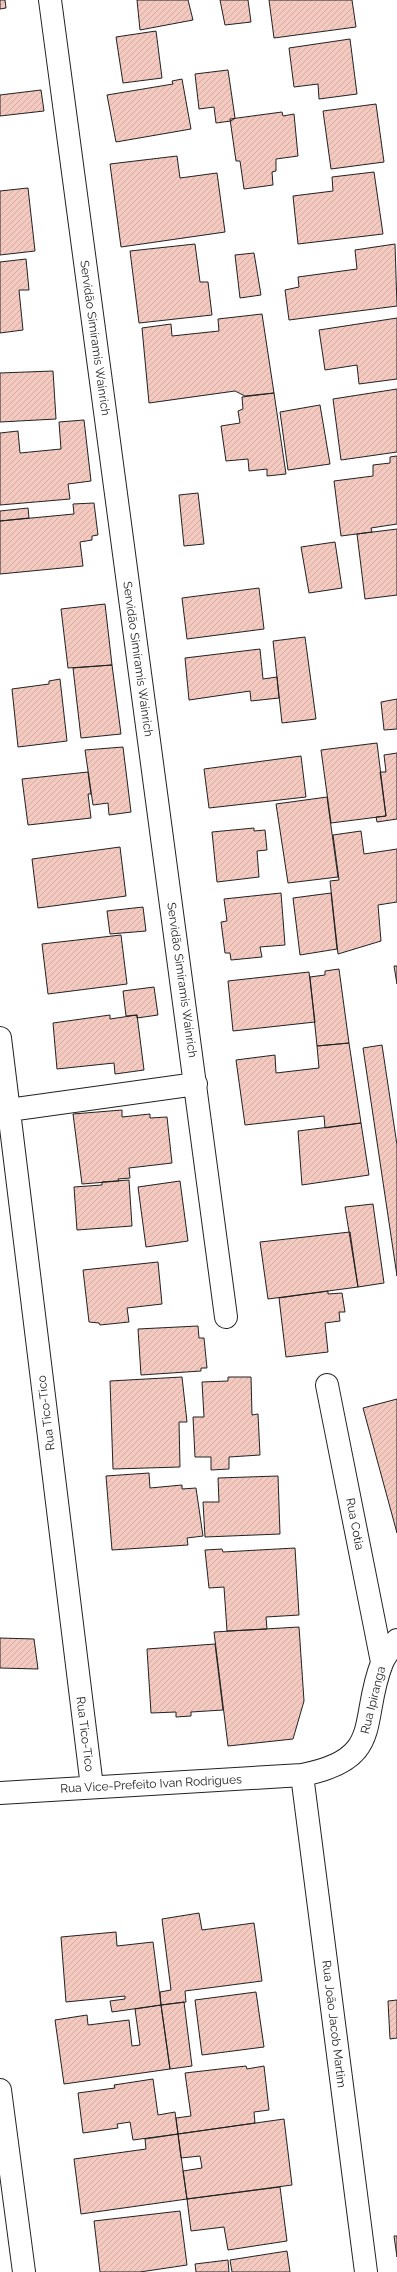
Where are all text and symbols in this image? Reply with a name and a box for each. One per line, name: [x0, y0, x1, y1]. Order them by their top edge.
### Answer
street label: Servidão Simíramis Wainrich: [77, 259, 113, 417]
street label: Servidão Simíramis Wainrich: [120, 580, 156, 738]
street label: Servidão Simíramis Wainrich: [164, 901, 200, 1059]
street label: Rua Tico-Tico: [34, 1375, 58, 1451]
street label: Rua Cotia: [343, 1497, 367, 1551]
street label: Rua Ipiranga: [358, 1665, 388, 1735]
street label: Rua Tico-Tico: [73, 1696, 97, 1772]
street label: Rua Vice-Prefeito Ivan Rodrigues: [60, 1772, 242, 1796]
street label: Rua João Jacob Martim: [319, 1959, 349, 2089]

